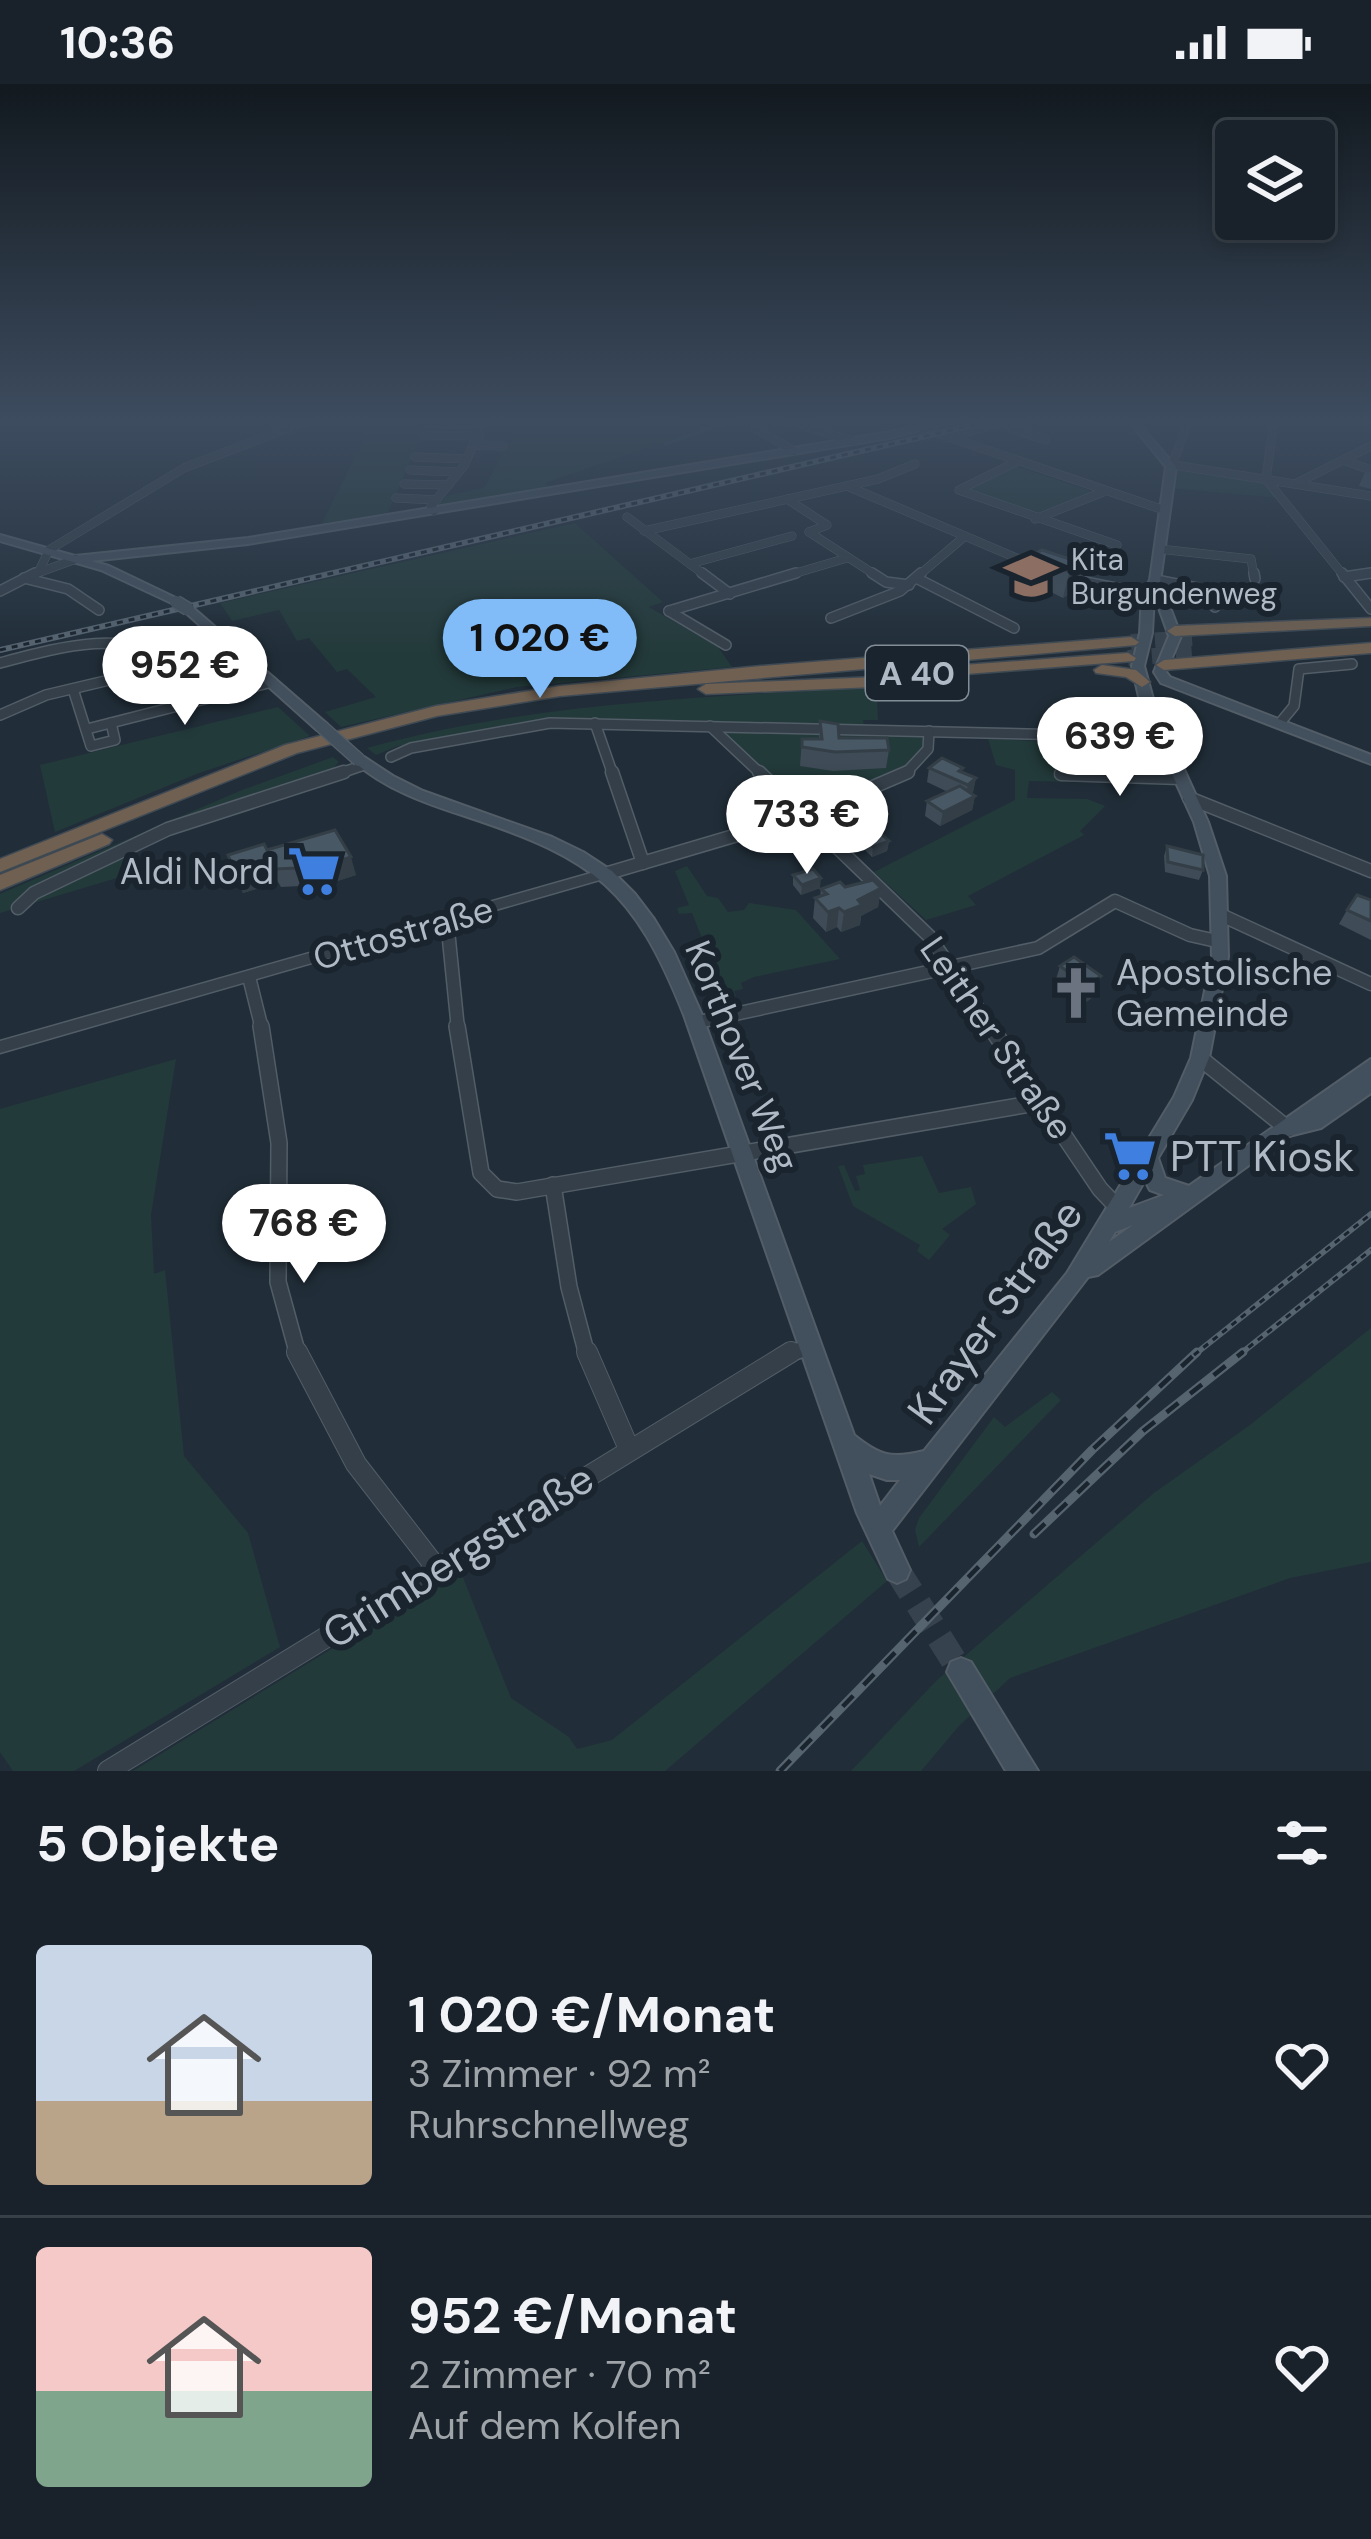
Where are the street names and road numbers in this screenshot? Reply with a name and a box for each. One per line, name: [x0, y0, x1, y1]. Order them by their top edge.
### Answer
road number: A 40: [866, 646, 968, 700]
street label: Ottostraße: [308, 885, 498, 981]
street label: Leither Straße: [910, 927, 1084, 1149]
street label: Korthover Weg: [674, 934, 810, 1178]
street label: Krayer Straße: [895, 1189, 1095, 1435]
street label: Grimbergstraße: [312, 1451, 604, 1661]

